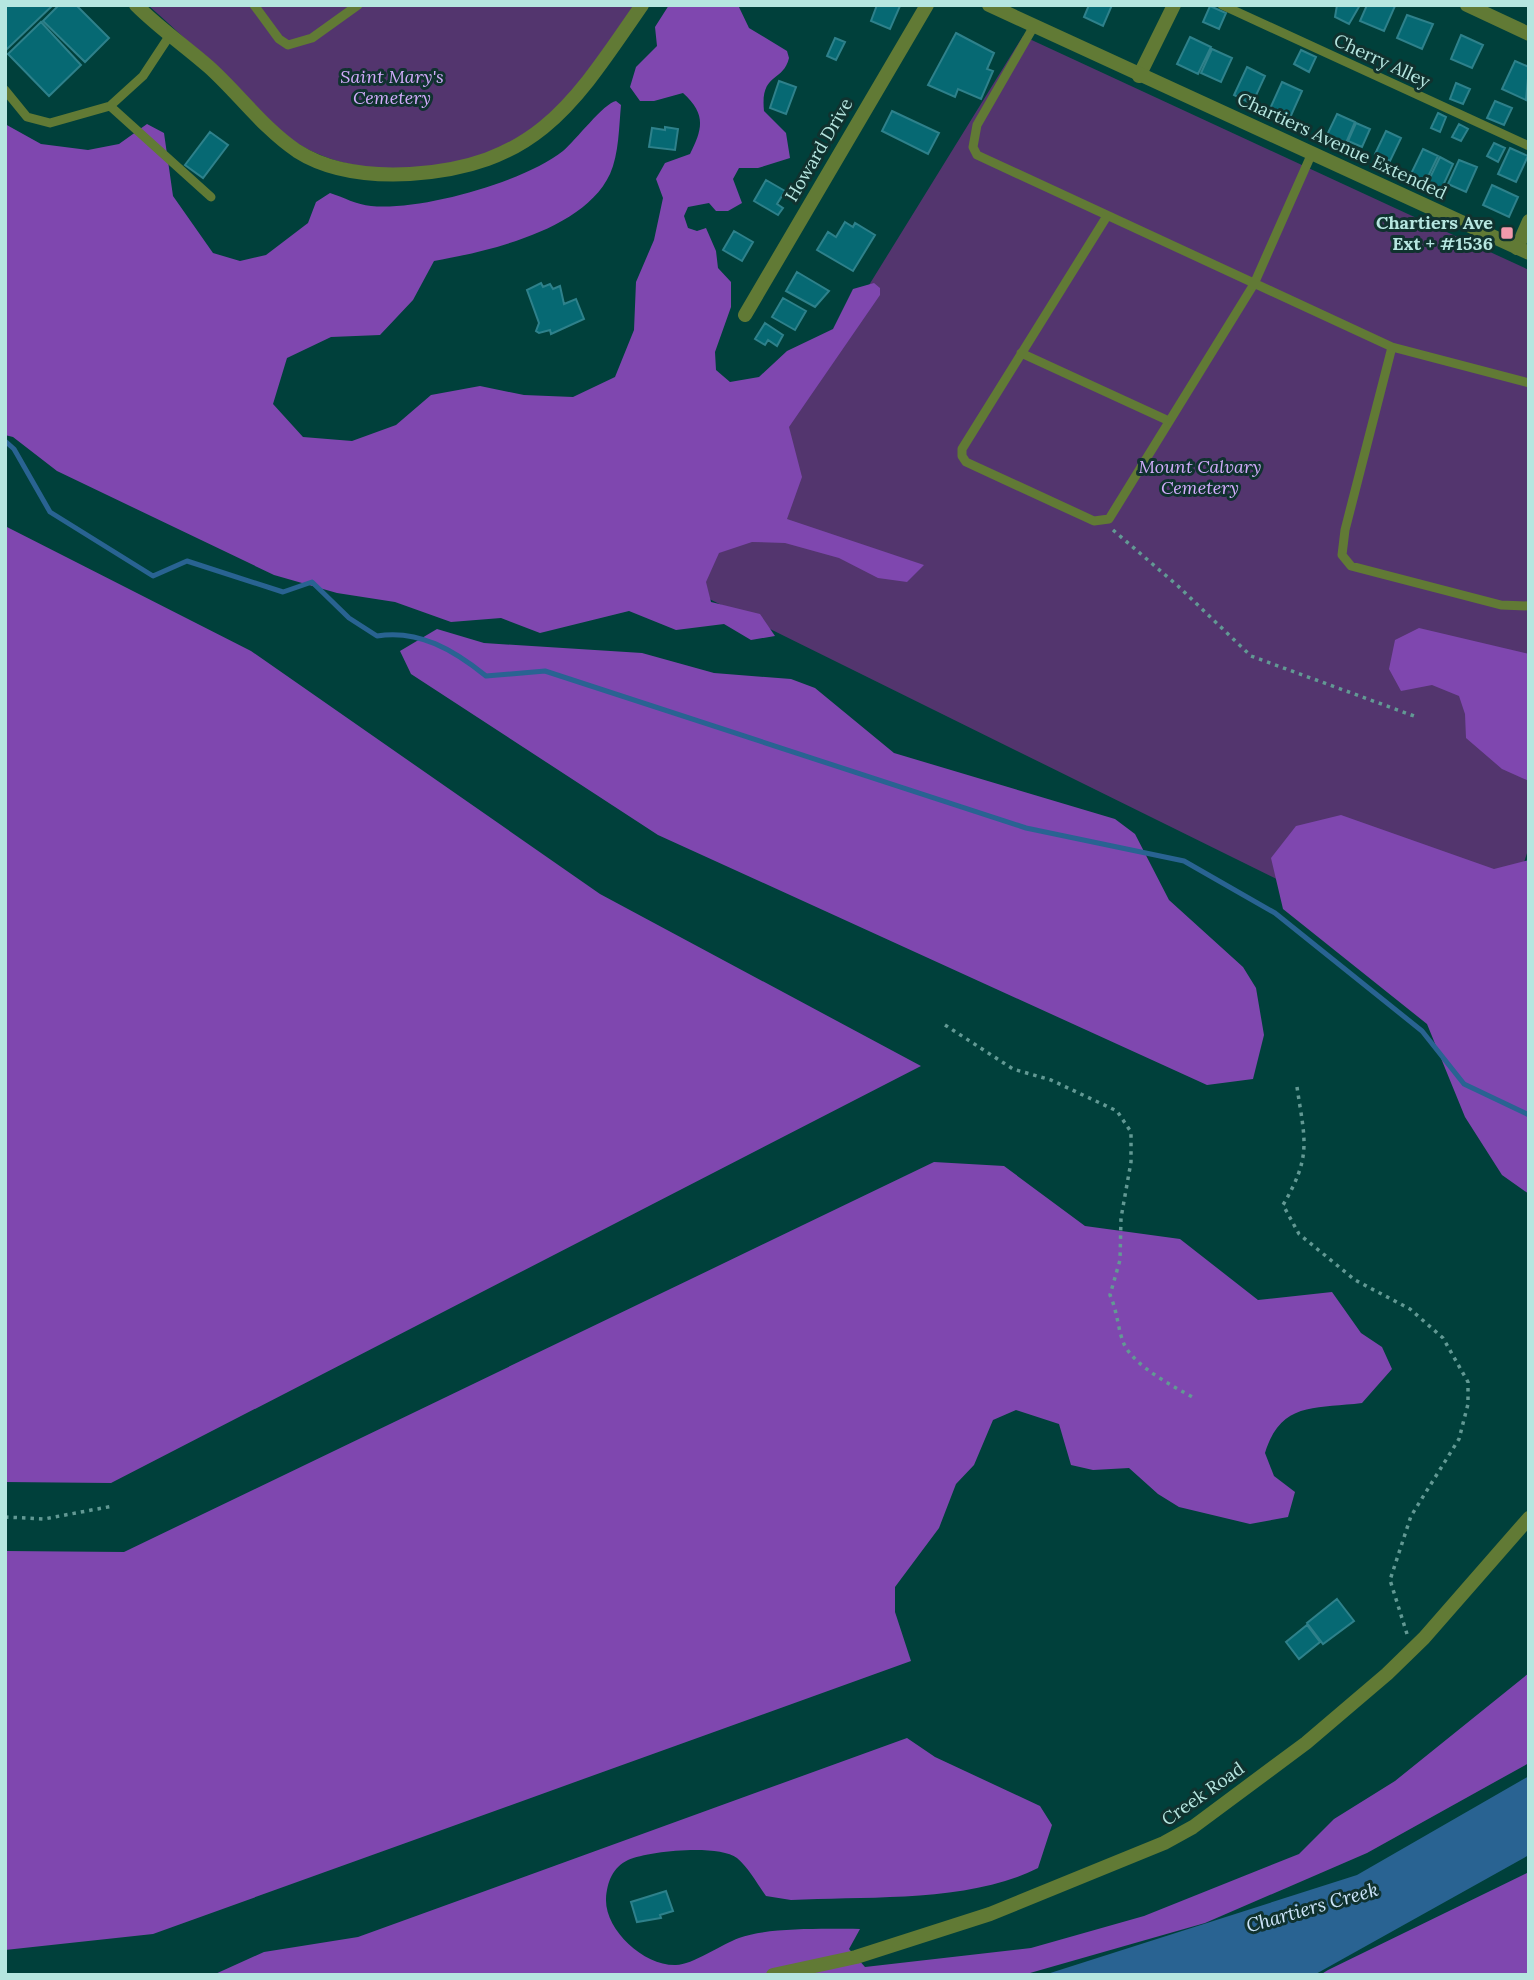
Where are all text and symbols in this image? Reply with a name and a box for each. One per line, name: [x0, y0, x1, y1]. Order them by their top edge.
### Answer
street label: Cherry Alley: [1330, 28, 1434, 93]
park label: Saint Mary's Cemetery: [340, 65, 444, 109]
street label: Chartiers Avenue Extended: [1234, 87, 1451, 204]
street label: Howard Drive: [780, 94, 858, 206]
place label: Chartiers Ave Ext + #1536: [1376, 211, 1493, 255]
marker: Chartiers Ave Ext + #1536: [1499, 225, 1515, 241]
park label: Mount Calvary Cemetery: [1139, 455, 1261, 499]
street label: Creek Road: [1157, 1757, 1249, 1830]
water label: Chartiers Creek: [1243, 1877, 1381, 1937]

